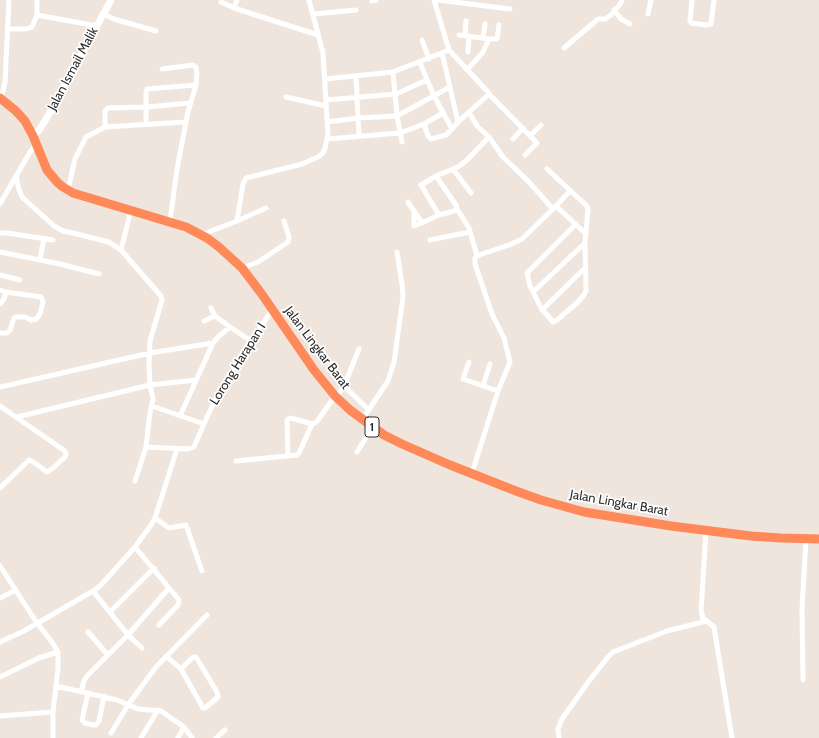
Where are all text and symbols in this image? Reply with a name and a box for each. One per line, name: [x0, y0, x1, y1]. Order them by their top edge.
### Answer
street label: Jalan Ismail Malik: [44, 25, 102, 113]
street label: Jalan Lingkar Barat: [281, 304, 353, 392]
street label: Lorong Harapan I: [207, 320, 269, 408]
road number: 1: [365, 417, 379, 437]
street label: Jalan Lingkar Barat: [569, 487, 669, 519]

